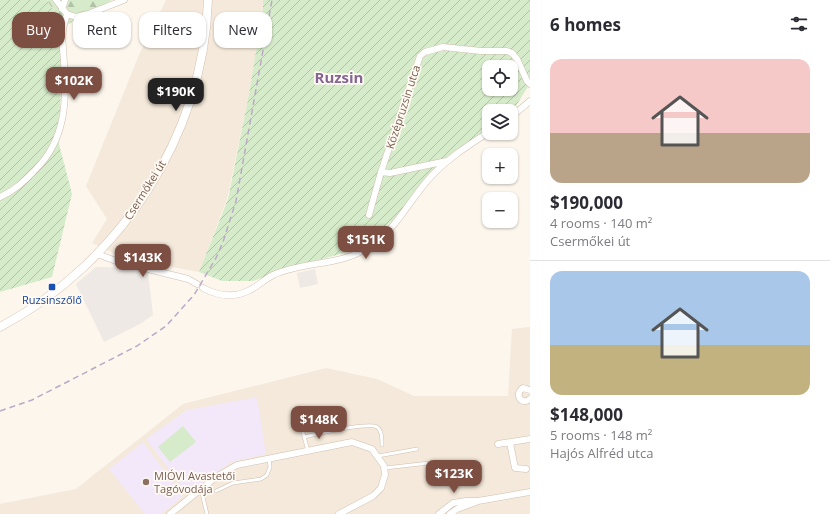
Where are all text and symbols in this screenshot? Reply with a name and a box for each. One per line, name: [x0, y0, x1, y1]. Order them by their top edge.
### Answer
chip: Buy: [12, 12, 65, 48]
chip: Rent: [73, 12, 131, 48]
chip: Filters: [139, 12, 206, 48]
chip: New: [214, 12, 272, 48]
text: 6 homes: [550, 13, 621, 36]
icon: filters: [788, 13, 810, 35]
map controls: [482, 60, 518, 228]
button: locate: [482, 60, 518, 96]
street label: Középruzsin utca: [382, 63, 423, 151]
pin: $102K: [46, 67, 102, 101]
district label: Ruzsin: [315, 67, 363, 87]
text: $102K: [55, 71, 93, 89]
pin: $190K: [148, 78, 204, 112]
text: $190K: [157, 82, 195, 100]
icon: home: [644, 85, 716, 157]
button: layers: [482, 104, 518, 140]
button: +: [482, 148, 518, 184]
street label: Csermőkei út: [120, 157, 169, 223]
text: $190,000: [550, 191, 623, 214]
button: −: [482, 192, 518, 228]
text: 4 rooms · 140 m²: [550, 214, 652, 232]
pin: $151K: [338, 226, 394, 260]
text: $151K: [347, 230, 385, 248]
text: Csermőkei út: [550, 232, 630, 250]
pin: $143K: [115, 244, 171, 278]
text: $143K: [124, 248, 162, 266]
marker: Ruzsinszőlő: [47, 282, 57, 292]
place label: Ruzsinszőlő: [22, 292, 82, 307]
icon: home: [644, 297, 716, 369]
text: $148,000: [550, 403, 623, 426]
pin: $148K: [291, 406, 347, 440]
text: $148K: [300, 410, 338, 428]
text: 5 rooms · 148 m²: [550, 426, 652, 444]
text: Hajós Alfréd utca: [550, 444, 653, 462]
pin: $123K: [426, 460, 482, 494]
text: $123K: [435, 464, 473, 482]
place label: MIÓVI Avastetői Tagóvodája: [154, 468, 235, 496]
marker: MIÓVI Avastetői Tagóvodája: [141, 477, 151, 487]

